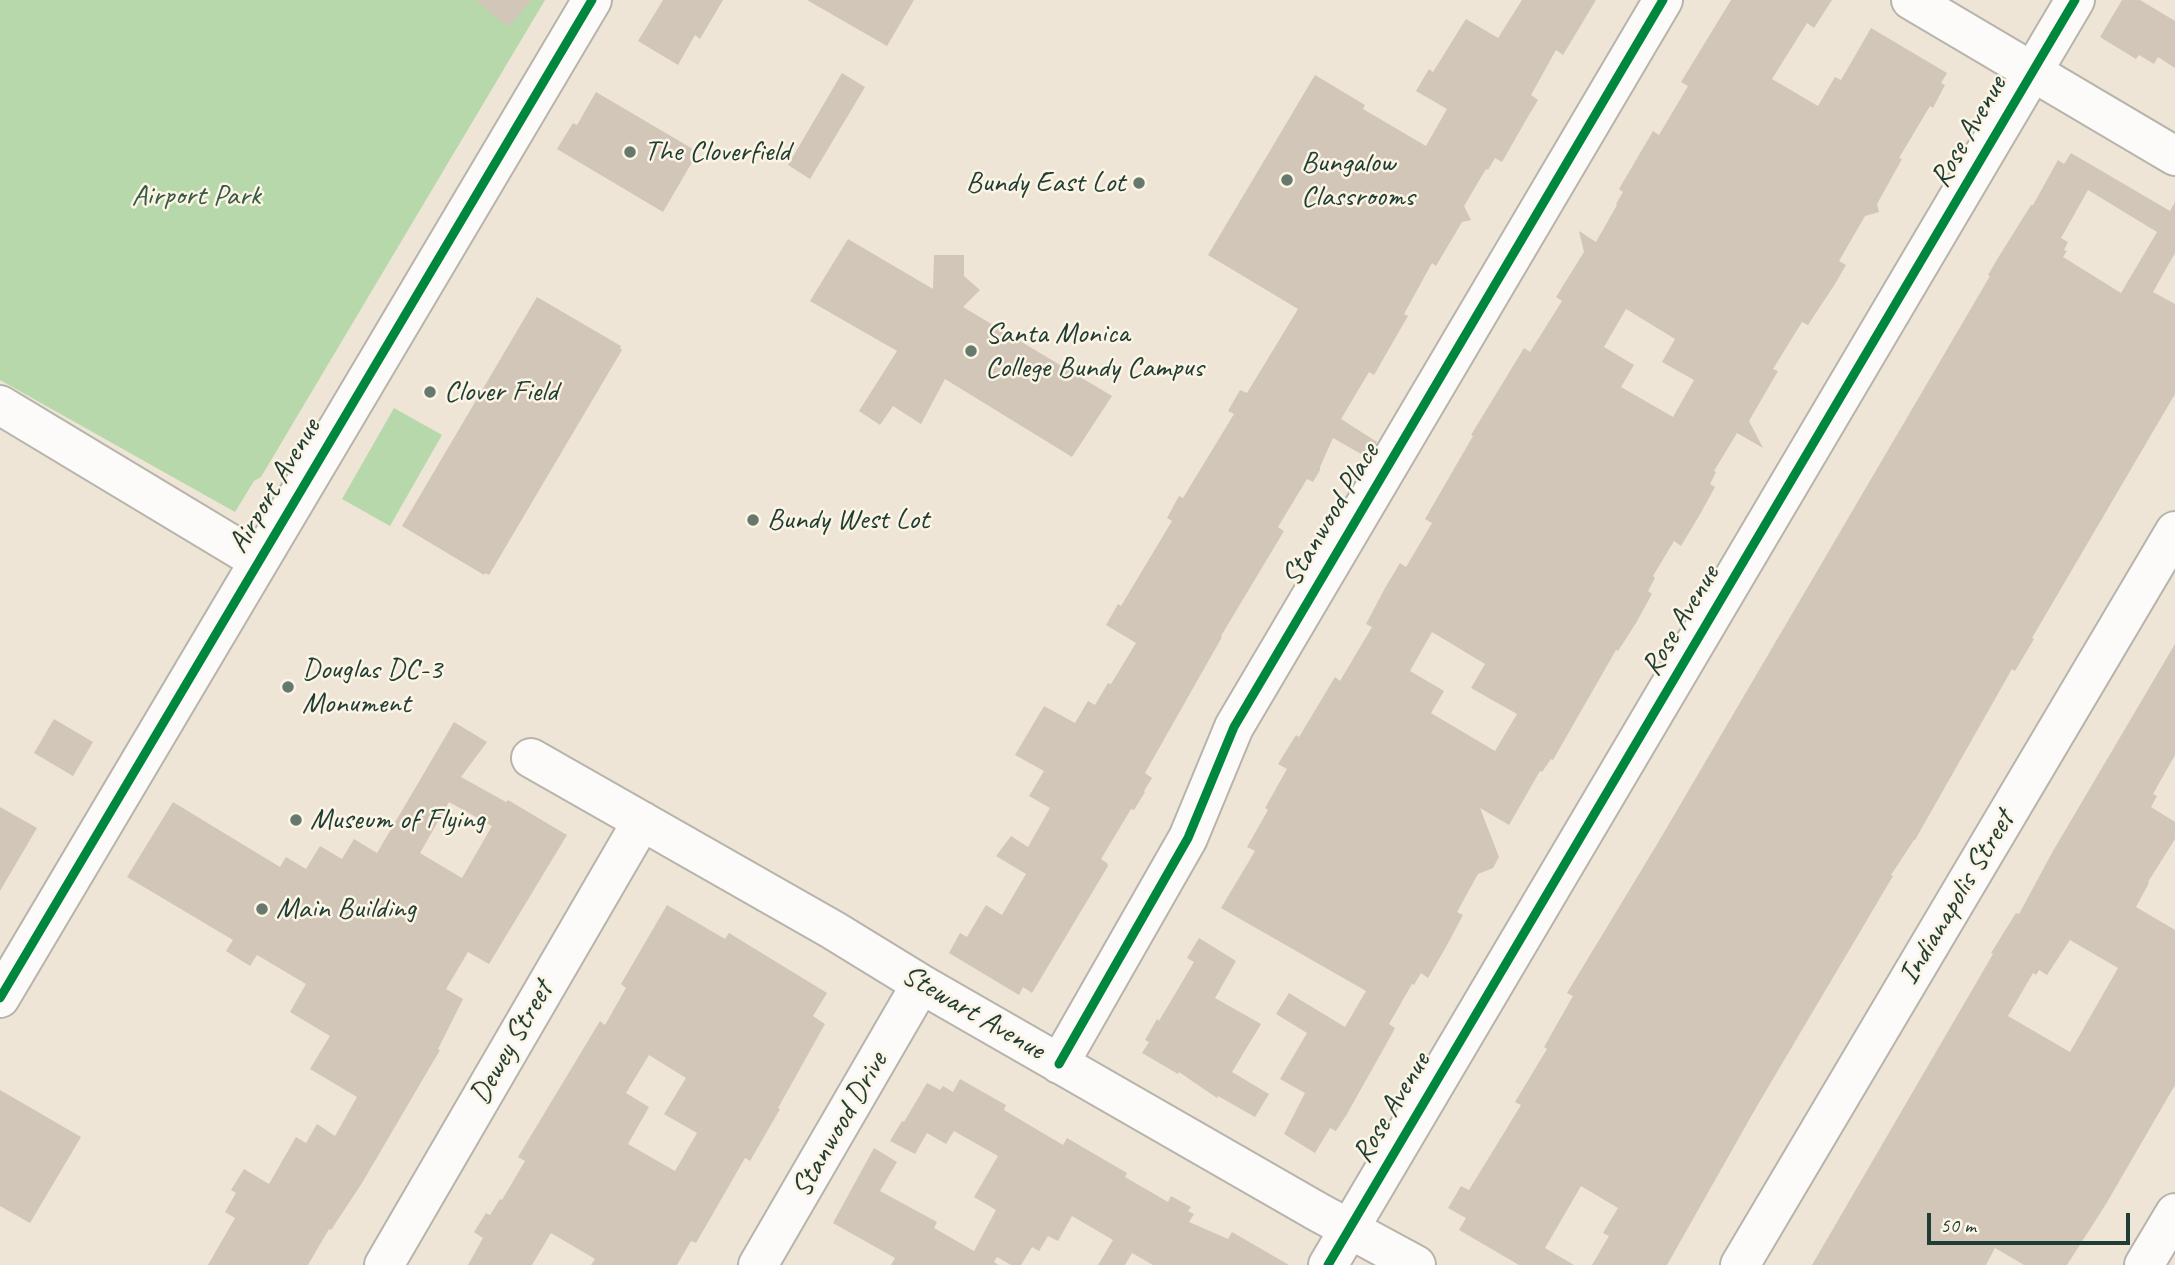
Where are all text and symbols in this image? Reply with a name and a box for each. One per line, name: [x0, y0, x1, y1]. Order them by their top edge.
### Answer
street label: Rose Avenue: [1923, 70, 2015, 194]
place label: The Cloverfield: [644, 134, 790, 170]
marker: The Cloverfield: [622, 144, 638, 160]
place label: Bungalow Classrooms: [1301, 145, 1415, 216]
place label: Bundy East Lot: [966, 165, 1125, 201]
marker: Bungalow Classrooms: [1279, 172, 1295, 188]
marker: Bundy East Lot: [1131, 175, 1147, 191]
park label: Airport Park: [132, 178, 260, 214]
place label: Santa Monica College Bundy Campus: [985, 316, 1204, 386]
marker: Santa Monica College Bundy Campus: [963, 343, 979, 359]
place label: Clover Field: [444, 374, 558, 410]
marker: Clover Field: [422, 384, 438, 400]
street label: Airport Avenue: [221, 412, 329, 560]
street label: Stanwood Place: [1274, 437, 1388, 593]
place label: Bundy West Lot: [767, 502, 929, 538]
marker: Bundy West Lot: [745, 512, 761, 528]
street label: Rose Avenue: [1634, 559, 1728, 683]
place label: Douglas DC-3 Monument: [302, 652, 442, 722]
marker: Douglas DC-3 Monument: [280, 679, 296, 695]
place label: Museum of Flying: [310, 802, 485, 838]
street label: Indianapolis Street: [1891, 805, 2023, 991]
marker: Museum of Flying: [288, 812, 304, 828]
place label: Main Building: [276, 891, 416, 927]
marker: Main Building: [254, 901, 270, 917]
street label: Stewart Avenue: [895, 958, 1051, 1068]
street label: Dewey Street: [463, 975, 561, 1111]
street label: Stanwood Drive: [784, 1046, 896, 1204]
street label: Rose Avenue: [1345, 1046, 1439, 1170]
scale bar: [1930, 1198, 2133, 1242]
text: 50 m: [1940, 1212, 1976, 1238]

